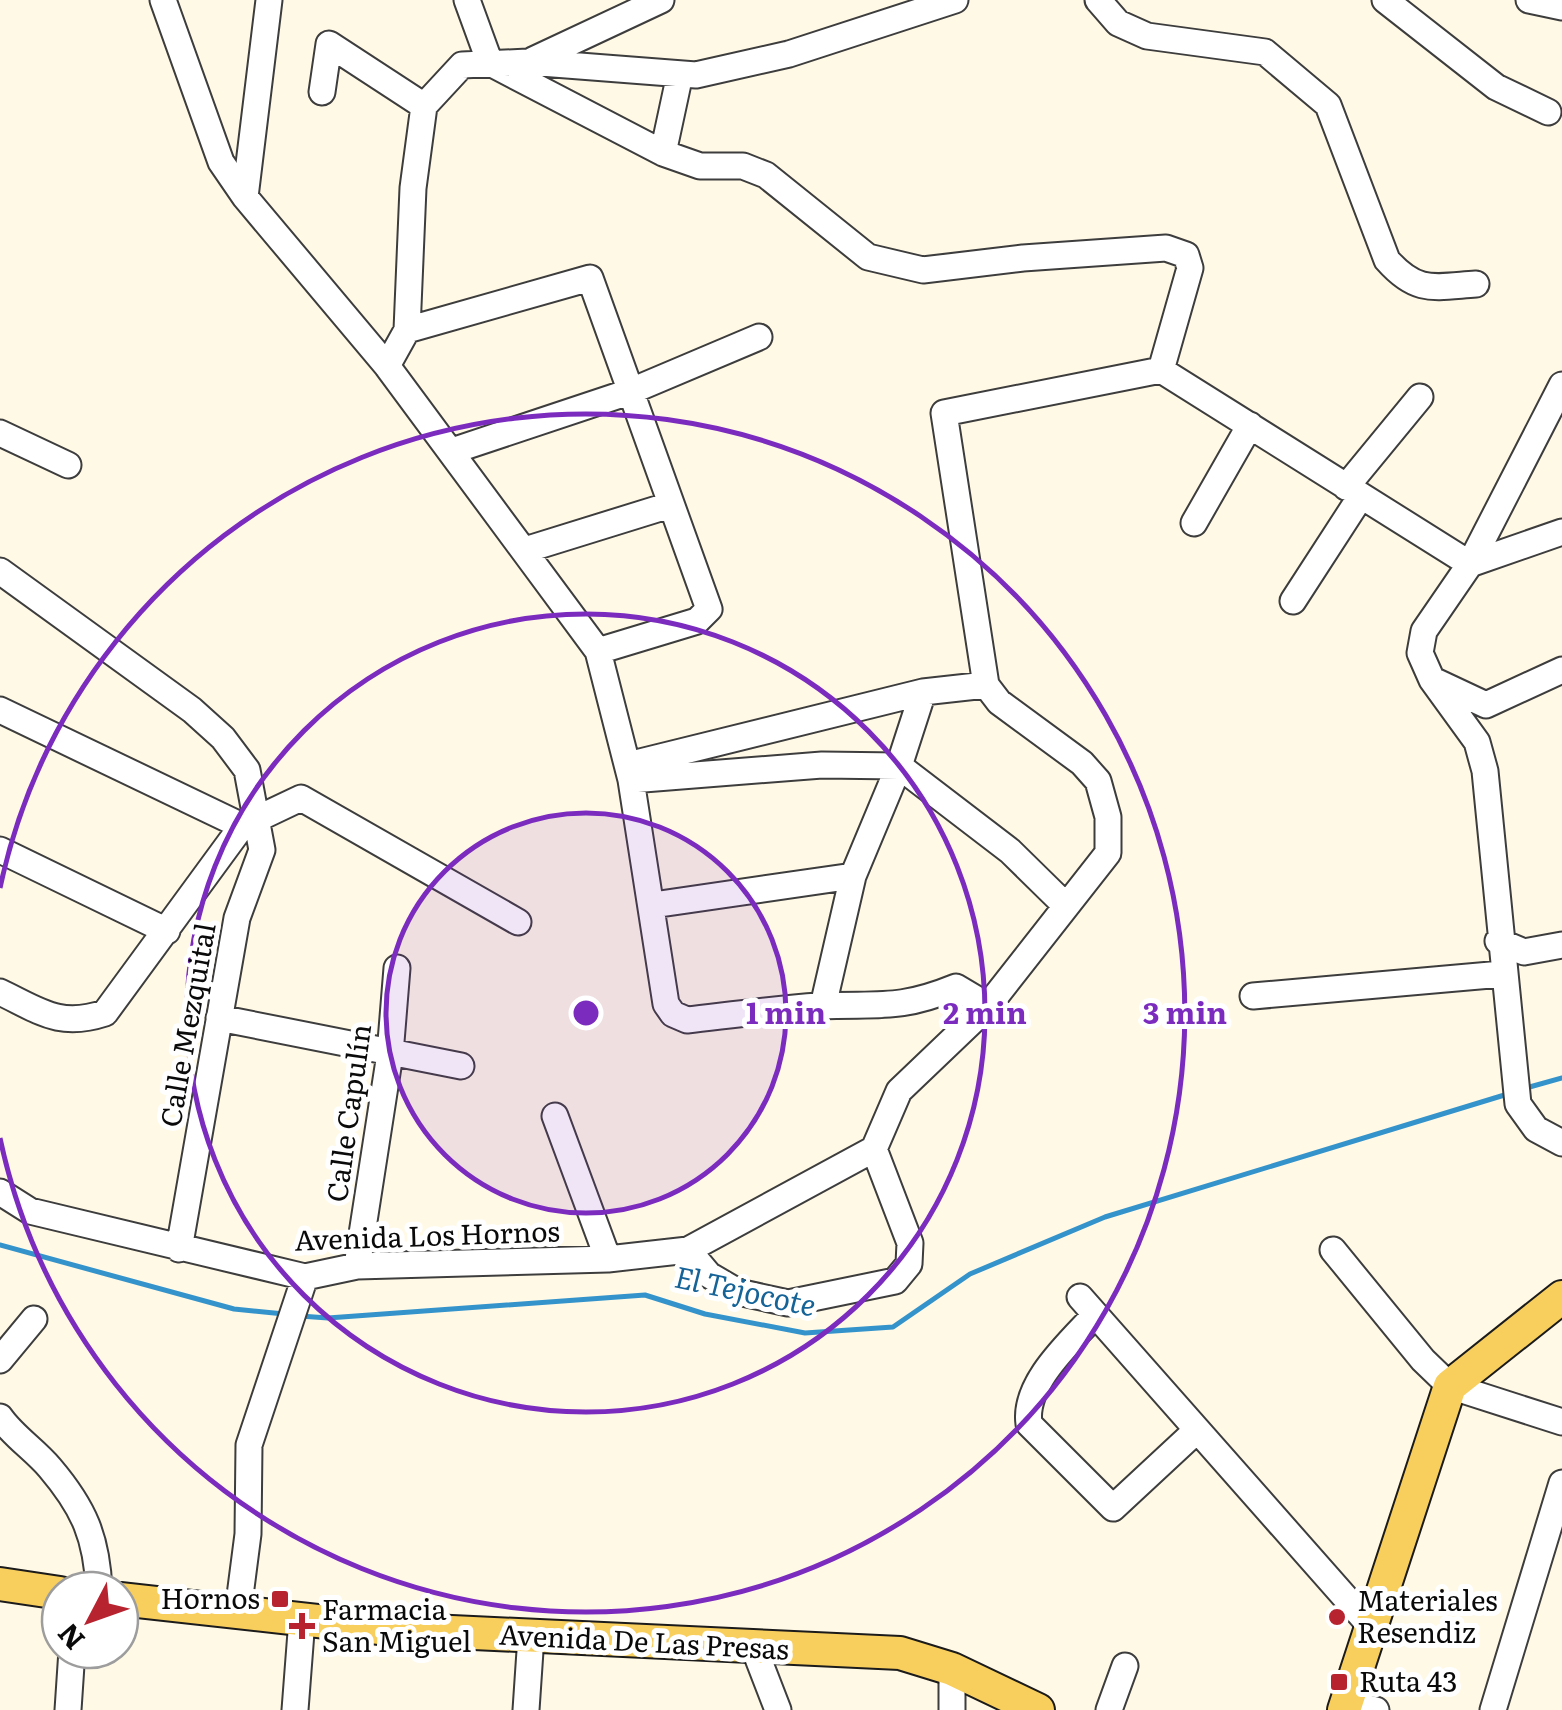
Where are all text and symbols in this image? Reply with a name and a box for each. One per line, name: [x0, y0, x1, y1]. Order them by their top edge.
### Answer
street label: Calle Mezquital: [147, 919, 225, 1130]
text: 1 min: [746, 989, 826, 1033]
text: 2 min: [943, 989, 1027, 1033]
text: 3 min: [1143, 989, 1227, 1033]
centre of rings: [568, 995, 604, 1031]
street label: Calle Capulín: [314, 1021, 380, 1204]
street label: Avenida Los Hornos: [293, 1208, 560, 1260]
water label: El Tejocote: [671, 1253, 820, 1325]
north arrow: [40, 1570, 140, 1670]
place label: Hornos: [160, 1576, 260, 1618]
place label: Materiales Resendiz: [1357, 1578, 1498, 1652]
place label: Farmacia San Miguel: [322, 1587, 471, 1661]
marker: Hornos: [269, 1588, 291, 1610]
marker: Materiales Resendiz: [1326, 1606, 1348, 1628]
street label: Avenida De Las Presas: [498, 1611, 790, 1669]
text: N: [46, 1615, 93, 1660]
marker: Farmacia San Miguel: [291, 1615, 313, 1637]
place label: Ruta 43: [1359, 1659, 1457, 1701]
marker: Ruta 43: [1328, 1671, 1350, 1693]

